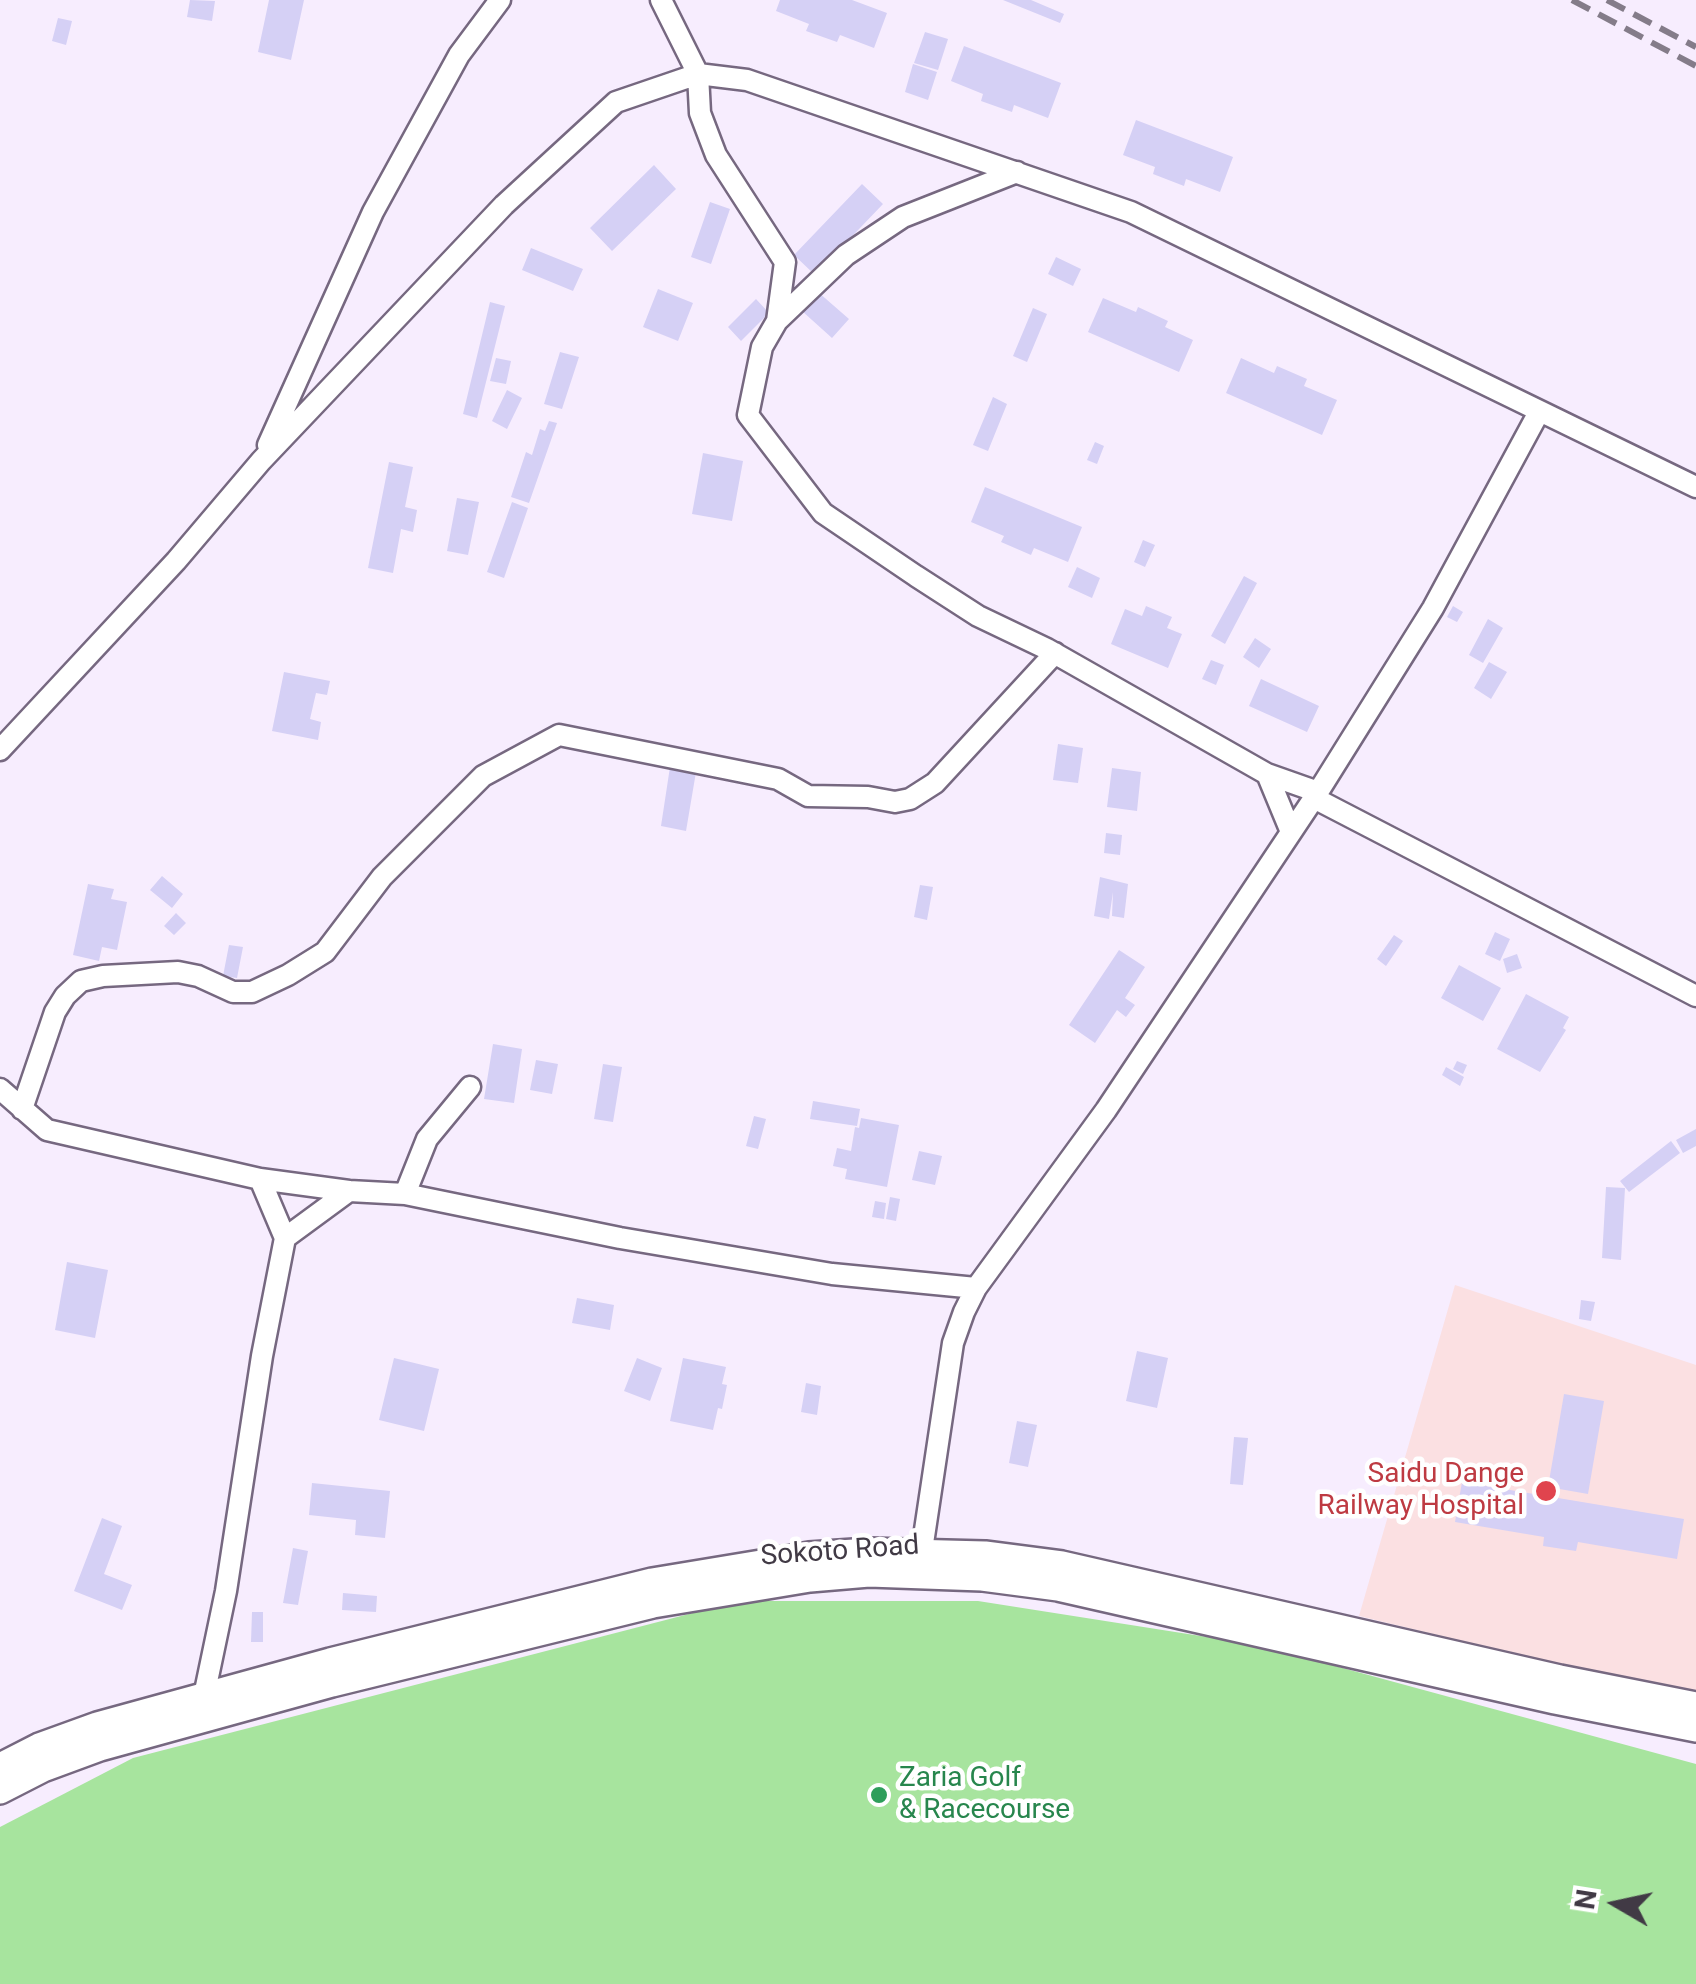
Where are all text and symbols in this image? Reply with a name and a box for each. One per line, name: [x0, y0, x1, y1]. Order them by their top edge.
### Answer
place label: Saidu Dange Railway Hospital: [1318, 1458, 1524, 1524]
marker: Saidu Dange Railway Hospital: [1533, 1478, 1559, 1504]
street label: Sokoto Road: [760, 1530, 920, 1574]
place label: Zaria Golf & Racecourse: [899, 1762, 1070, 1828]
marker: Zaria Golf & Racecourse: [868, 1784, 890, 1806]
north arrow: [1566, 1854, 1666, 1954]
text: N: [1568, 1887, 1604, 1912]

